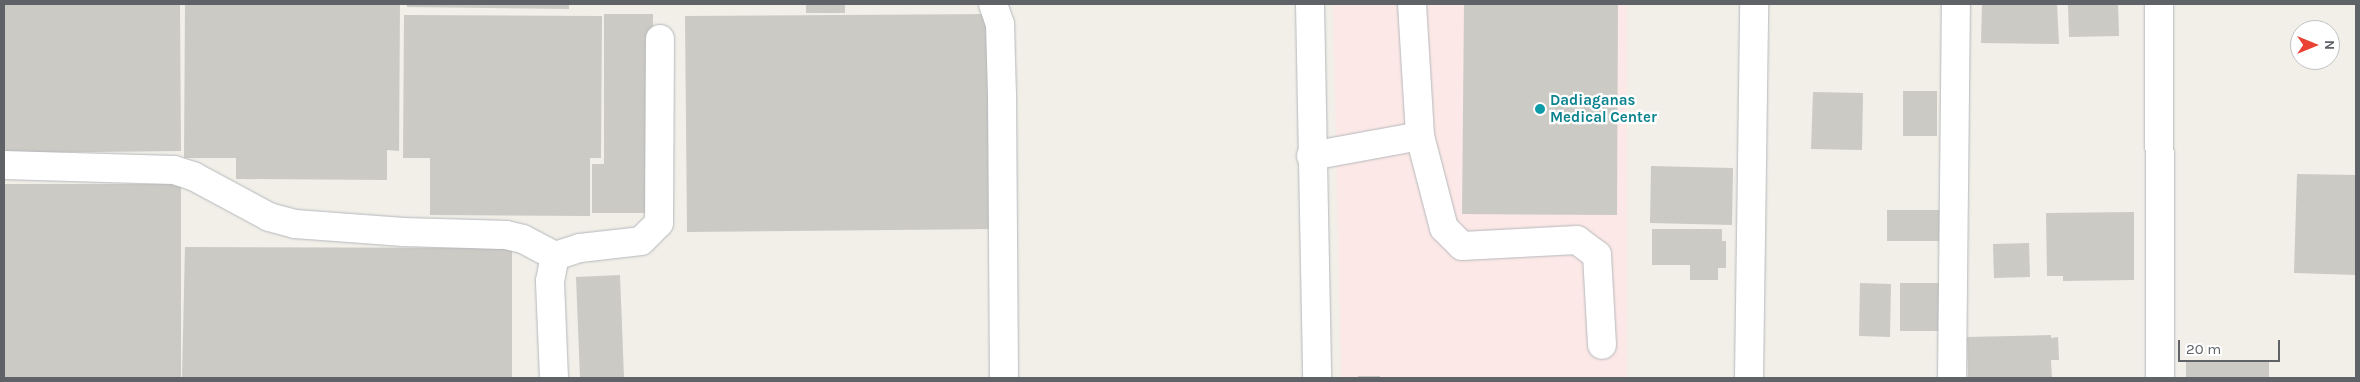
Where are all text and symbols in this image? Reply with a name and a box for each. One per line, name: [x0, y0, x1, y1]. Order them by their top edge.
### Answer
north arrow: [2290, 20, 2340, 70]
text: N: [2321, 40, 2338, 50]
place label: Dadiaganas Medical Center: [1550, 91, 1657, 126]
marker: Dadiaganas Medical Center: [1534, 103, 1546, 115]
scale bar: [2180, 330, 2282, 362]
text: 20 m: [2186, 340, 2221, 358]

